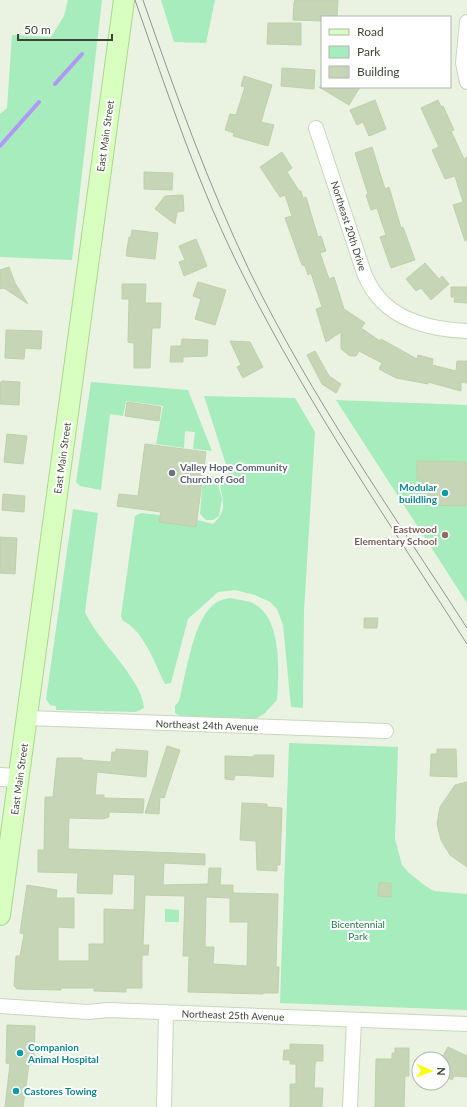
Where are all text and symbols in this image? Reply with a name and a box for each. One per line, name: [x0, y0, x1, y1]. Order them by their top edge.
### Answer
scale bar: [18, 16, 112, 42]
legend: [321, 16, 451, 88]
text: 50 m: [24, 22, 51, 37]
text: Road: [357, 24, 384, 39]
text: Park: [357, 44, 381, 59]
text: Building: [357, 64, 400, 79]
street label: East Main Street: [94, 99, 116, 173]
street label: Northeast 20th Drive: [329, 180, 369, 272]
street label: East Main Street: [51, 421, 73, 495]
place label: Valley Hope Community Church of God: [179, 461, 288, 485]
marker: Valley Hope Community Church of God: [167, 468, 177, 478]
place label: Modular buildling: [399, 481, 438, 505]
marker: Modular buildling: [440, 488, 450, 498]
place label: Eastwood Elementary School: [354, 523, 437, 547]
marker: Eastwood Elementary School: [440, 530, 450, 540]
street label: Northeast 24th Avenue: [155, 717, 259, 733]
street label: East Main Street: [8, 742, 30, 816]
park label: Bicentennial Park: [331, 918, 385, 942]
street label: Northeast 25th Avenue: [181, 1007, 285, 1023]
place label: Companion Animal Hospital: [27, 1041, 99, 1065]
marker: Companion Animal Hospital: [15, 1048, 25, 1058]
north arrow: [411, 1051, 451, 1091]
text: N: [435, 1067, 448, 1076]
place label: Castores Towing: [24, 1085, 98, 1097]
marker: Castores Towing: [11, 1086, 21, 1096]

